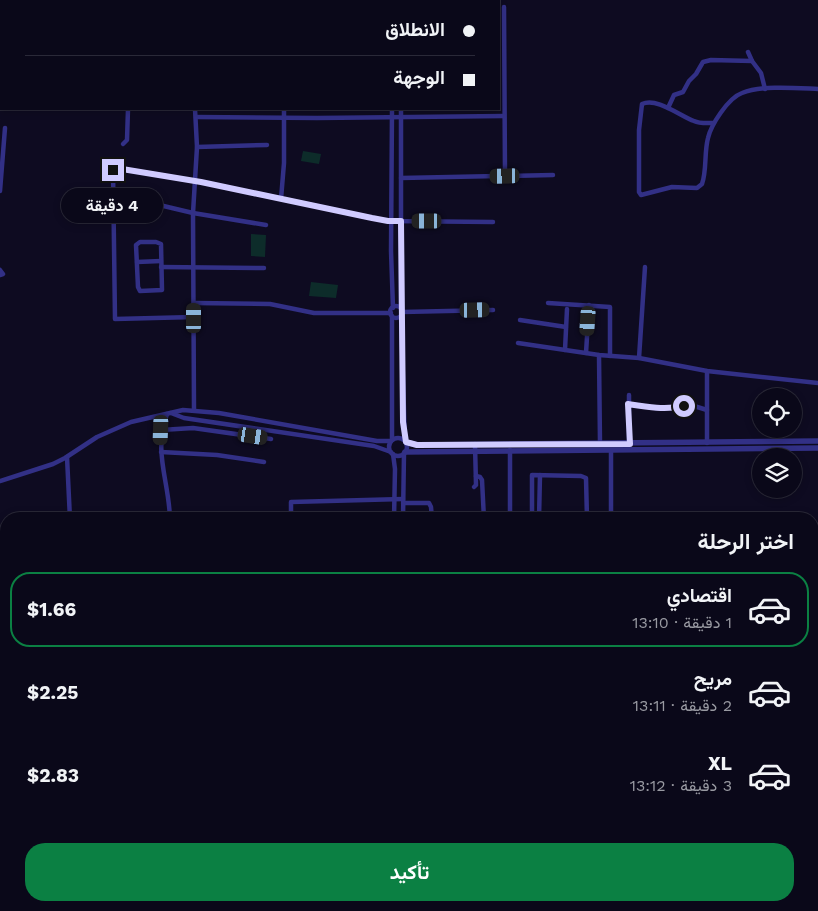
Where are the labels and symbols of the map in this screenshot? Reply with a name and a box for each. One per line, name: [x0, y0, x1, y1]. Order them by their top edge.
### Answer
route end: [102, 159, 124, 181]
car: [489, 168, 520, 184]
callout: 4 دقيقة: [62, 188, 164, 222]
car: [412, 214, 442, 229]
car: [459, 302, 490, 318]
car: [186, 303, 201, 333]
car: [579, 306, 596, 336]
route start: [673, 395, 695, 417]
car: [152, 415, 169, 445]
car: [237, 426, 268, 446]

